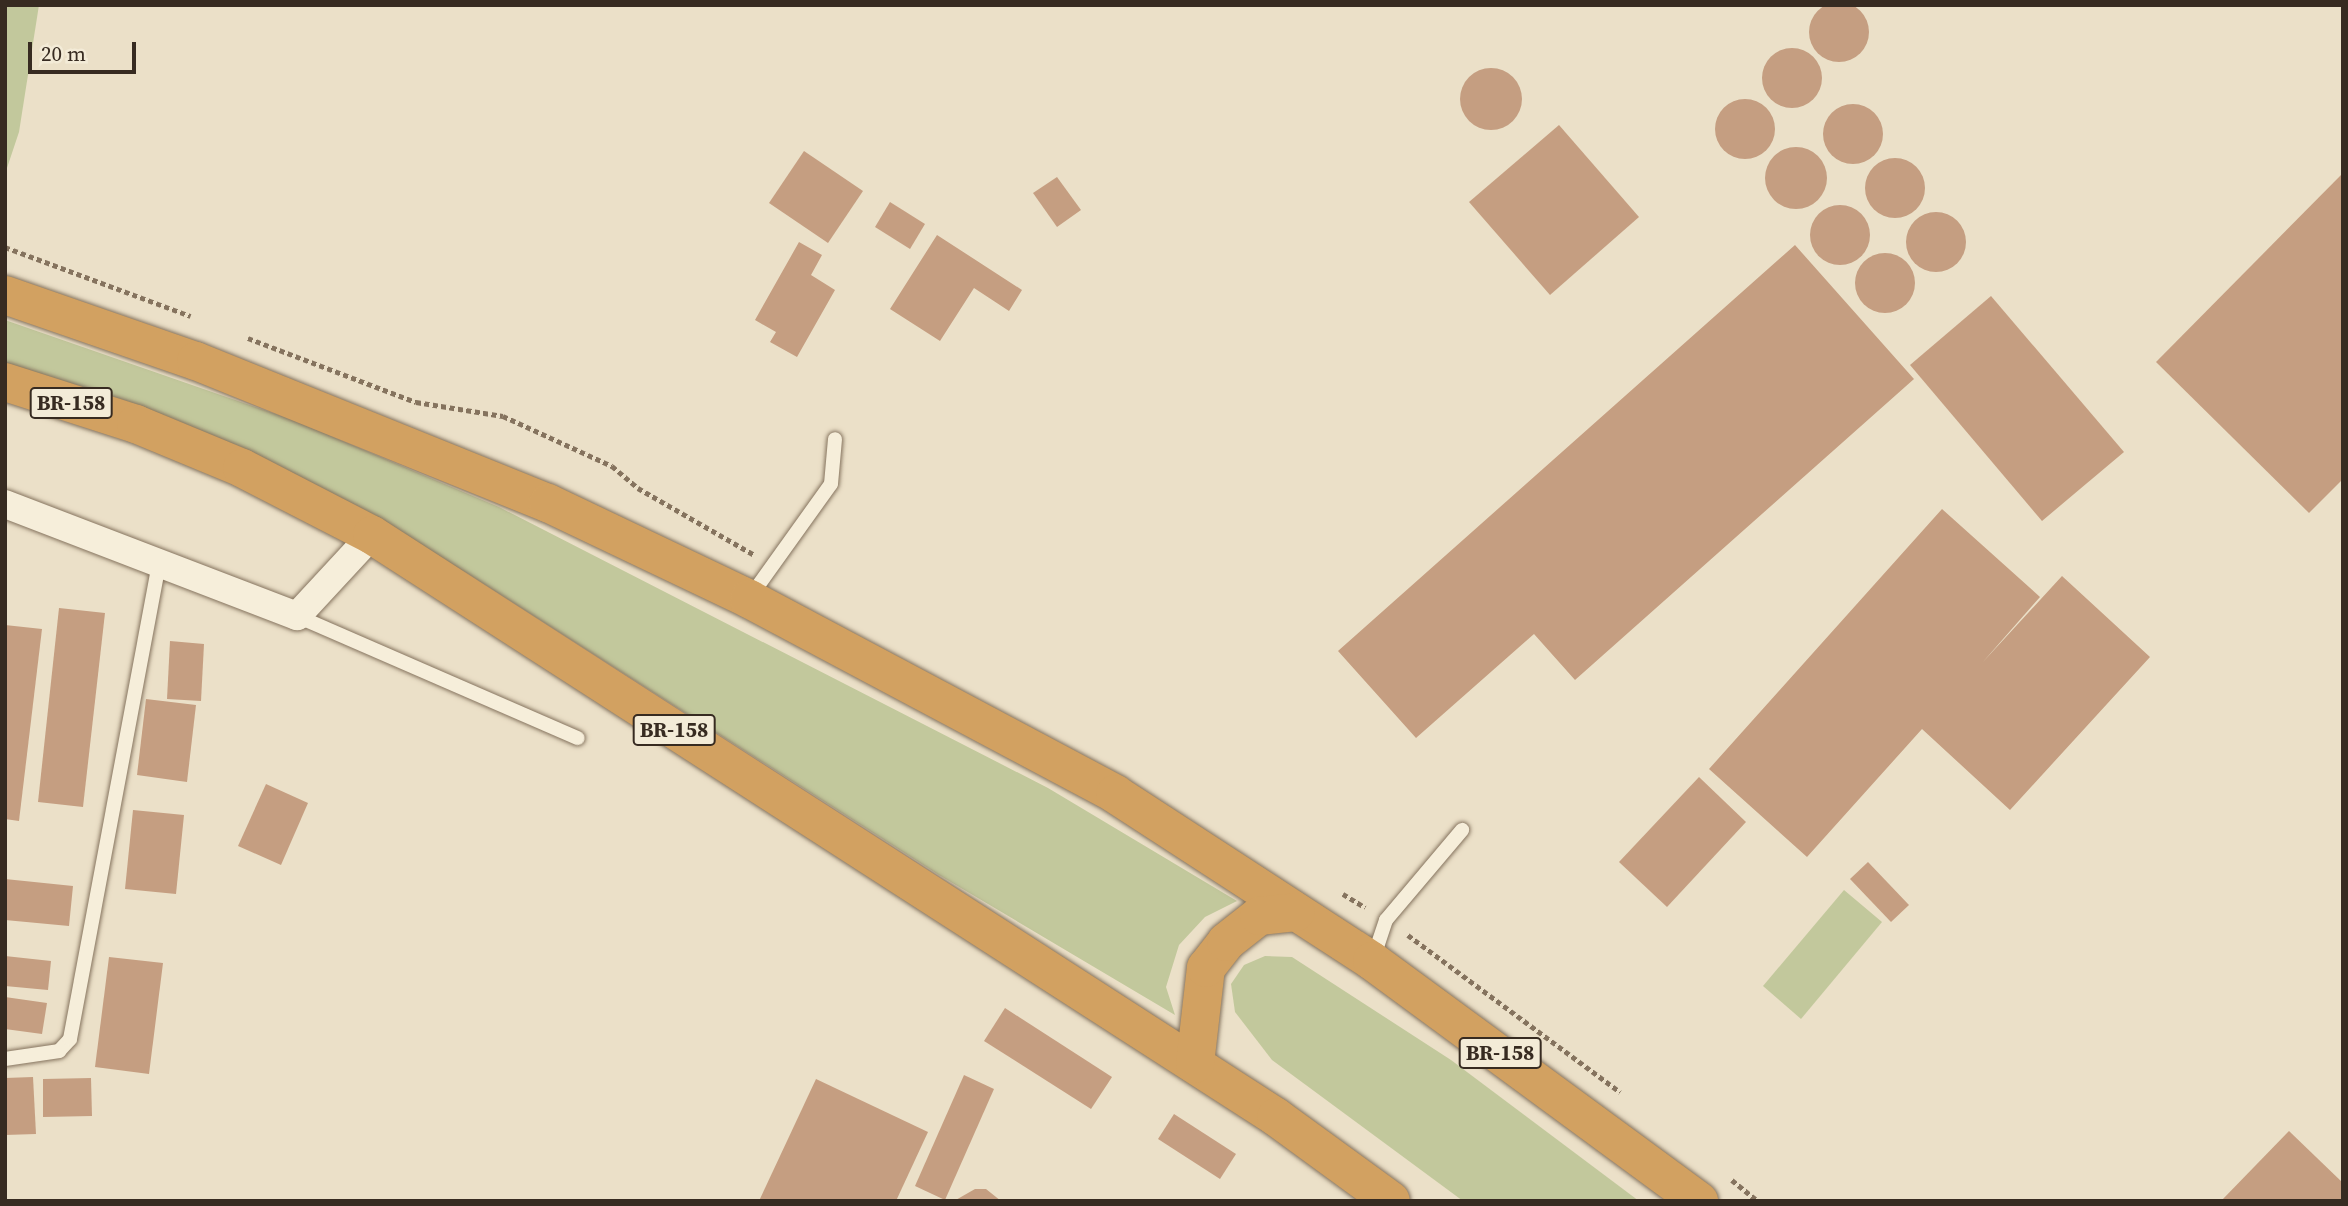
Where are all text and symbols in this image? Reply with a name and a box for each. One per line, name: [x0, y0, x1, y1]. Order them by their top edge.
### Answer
scale bar: [32, 28, 140, 72]
text: 20 m: [41, 39, 86, 68]
road number: BR-158: [29, 386, 113, 420]
road number: BR-158: [632, 712, 716, 748]
road number: BR-158: [1458, 1036, 1542, 1070]

